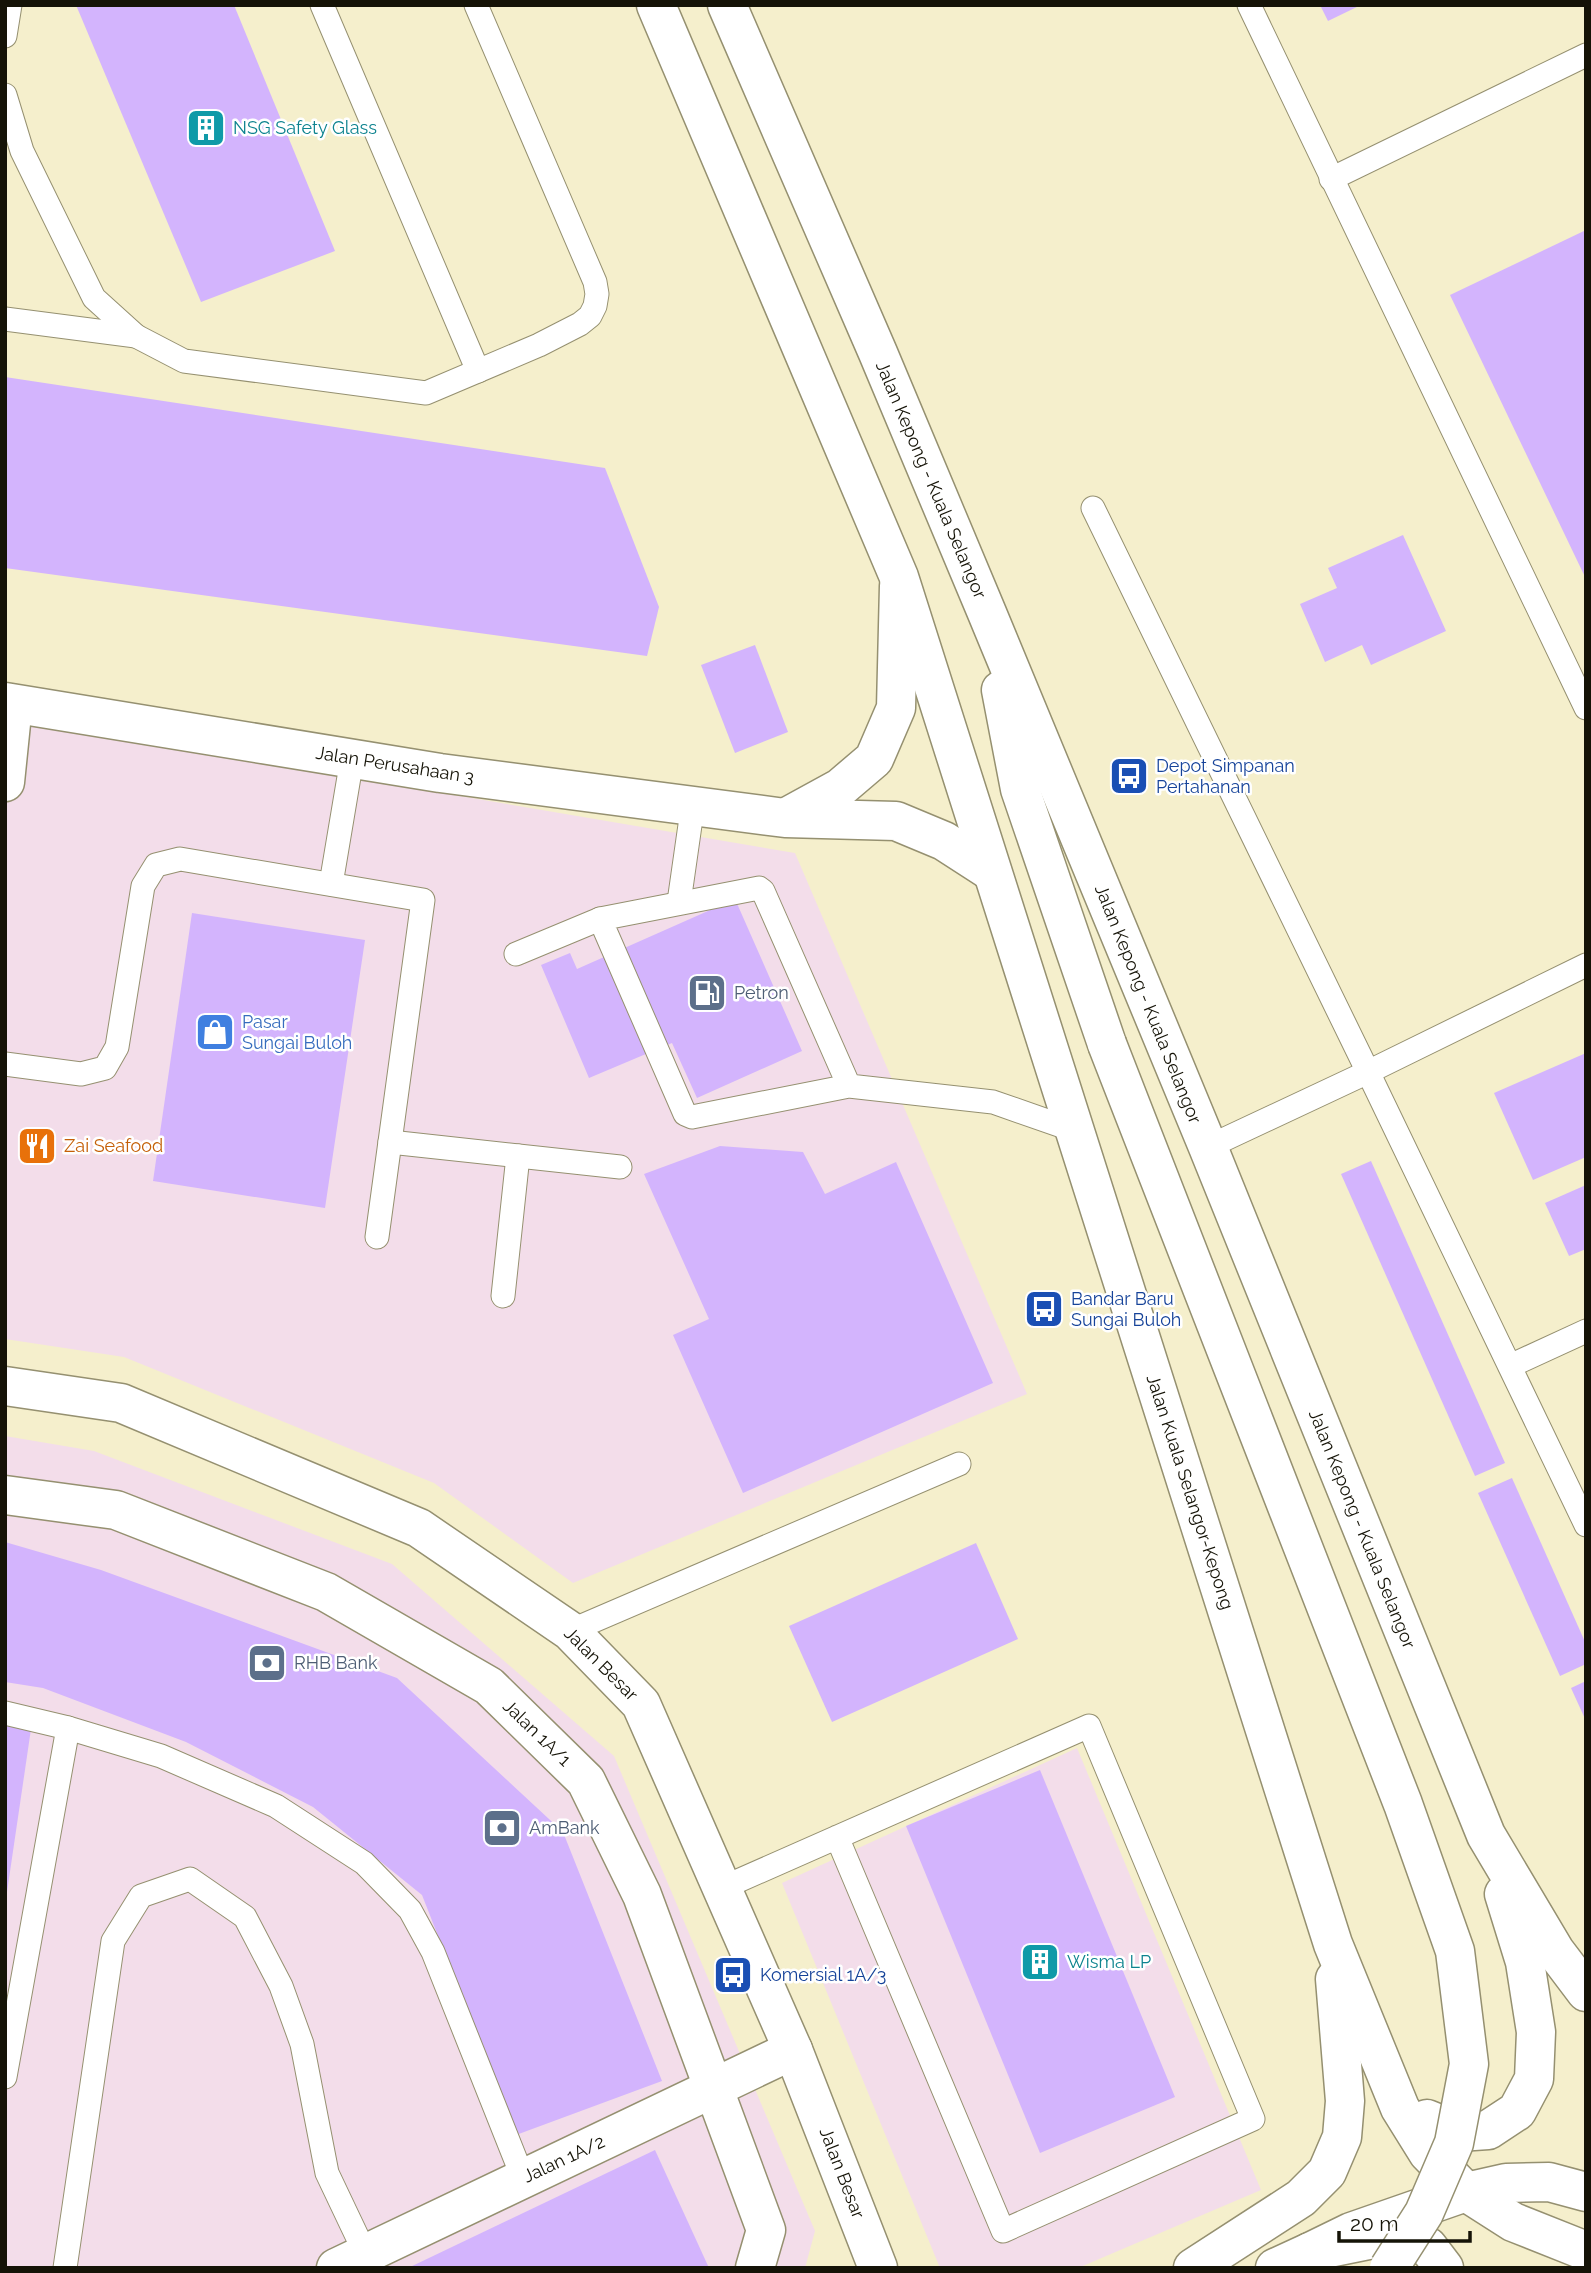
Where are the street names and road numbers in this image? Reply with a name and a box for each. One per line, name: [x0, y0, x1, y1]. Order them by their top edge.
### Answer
street label: Jalan Kepong - Kuala Selangor: [872, 358, 991, 602]
street label: Jalan Perusahaan 3: [314, 742, 476, 787]
street label: Jalan Kepong - Kuala Selangor: [1091, 881, 1206, 1127]
street label: Jalan Kuala Selangor-Kepong: [1142, 1372, 1238, 1612]
street label: Jalan Kepong - Kuala Selangor: [1305, 1406, 1420, 1652]
street label: Jalan Besar: [560, 1622, 643, 1705]
street label: Jalan 1A/1: [499, 1695, 576, 1770]
street label: Jalan Besar: [816, 2124, 870, 2222]
street label: Jalan 1A/2: [520, 2130, 608, 2187]

